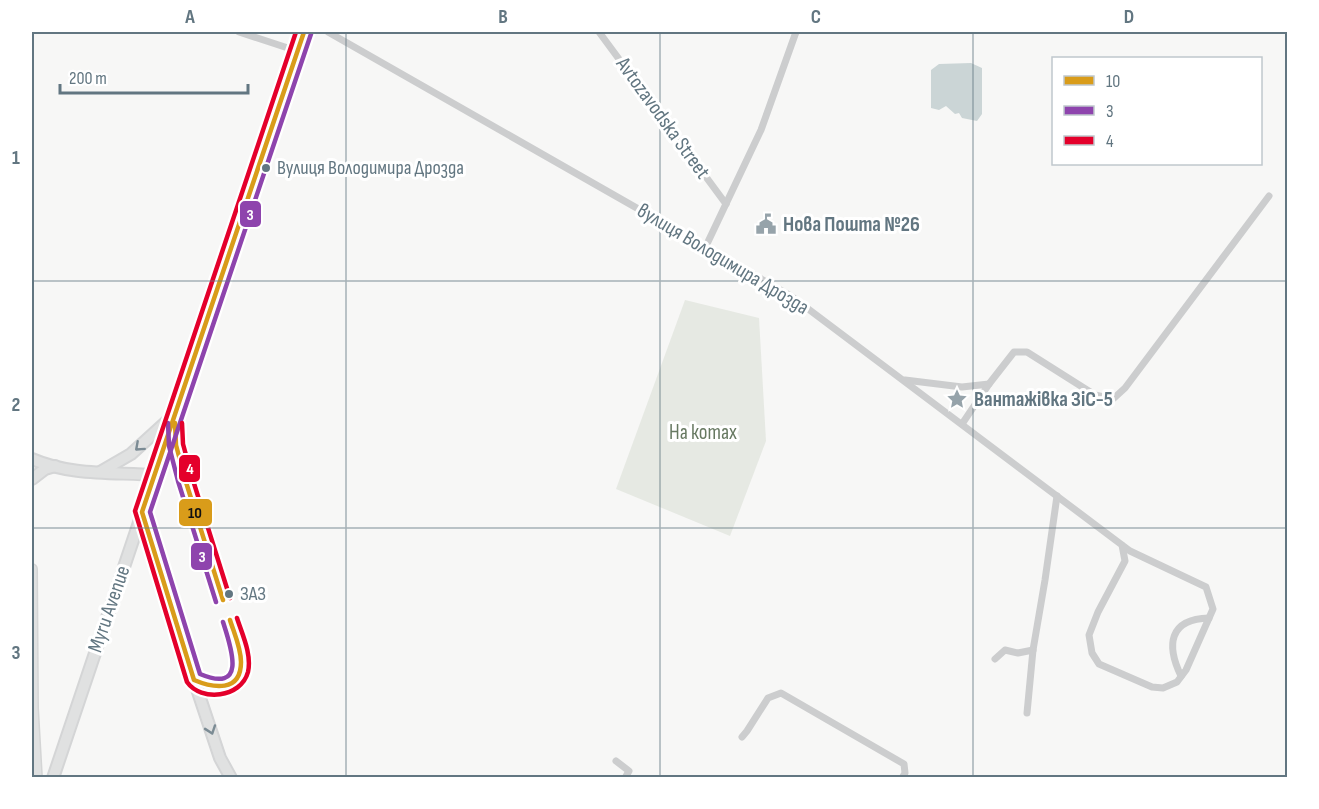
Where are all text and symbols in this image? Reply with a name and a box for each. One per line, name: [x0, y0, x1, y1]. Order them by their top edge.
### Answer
text: A: [184, 5, 195, 29]
text: B: [498, 5, 508, 29]
text: C: [811, 5, 821, 29]
text: D: [1124, 5, 1134, 29]
street label: Avtozavodska Street: [610, 52, 715, 184]
scale bar: [60, 57, 248, 95]
legend: [1052, 57, 1262, 165]
text: 200 m: [69, 68, 107, 89]
text: 10: [1106, 71, 1120, 92]
text: 3: [1106, 101, 1114, 122]
text: 4: [1106, 131, 1114, 152]
text: 1: [12, 146, 20, 170]
place label: Вулиця Володимира Дрозда: [277, 156, 464, 180]
marker: Вулиця Володимира Дрозда: [260, 162, 272, 174]
street label: вулиця Володимира Дрозда: [633, 198, 813, 320]
line badge: 3: [239, 200, 262, 228]
text: 3: [246, 206, 254, 225]
public building icon: Нова Пошта №26: [754, 212, 778, 236]
place label: Нова Пошта №26: [783, 212, 920, 237]
place icon: Вантажівка ЗіС-5: [945, 387, 969, 411]
place label: Вантажівка ЗіС-5: [974, 387, 1113, 412]
text: 2: [12, 393, 20, 417]
park label: На котах: [669, 420, 737, 445]
one-way arrow: [136, 440, 146, 451]
line badge: 4: [178, 454, 201, 483]
text: 4: [186, 460, 194, 479]
line badge: 10: [178, 498, 213, 527]
text: 10: [188, 504, 202, 523]
line badge: 3: [190, 542, 213, 571]
text: 3: [198, 548, 206, 567]
street label: Myru Avenue: [83, 562, 135, 656]
place label: ЗАЗ: [240, 582, 266, 606]
marker: ЗАЗ: [223, 588, 235, 600]
text: 3: [12, 641, 21, 665]
one-way arrow: [204, 724, 216, 735]

